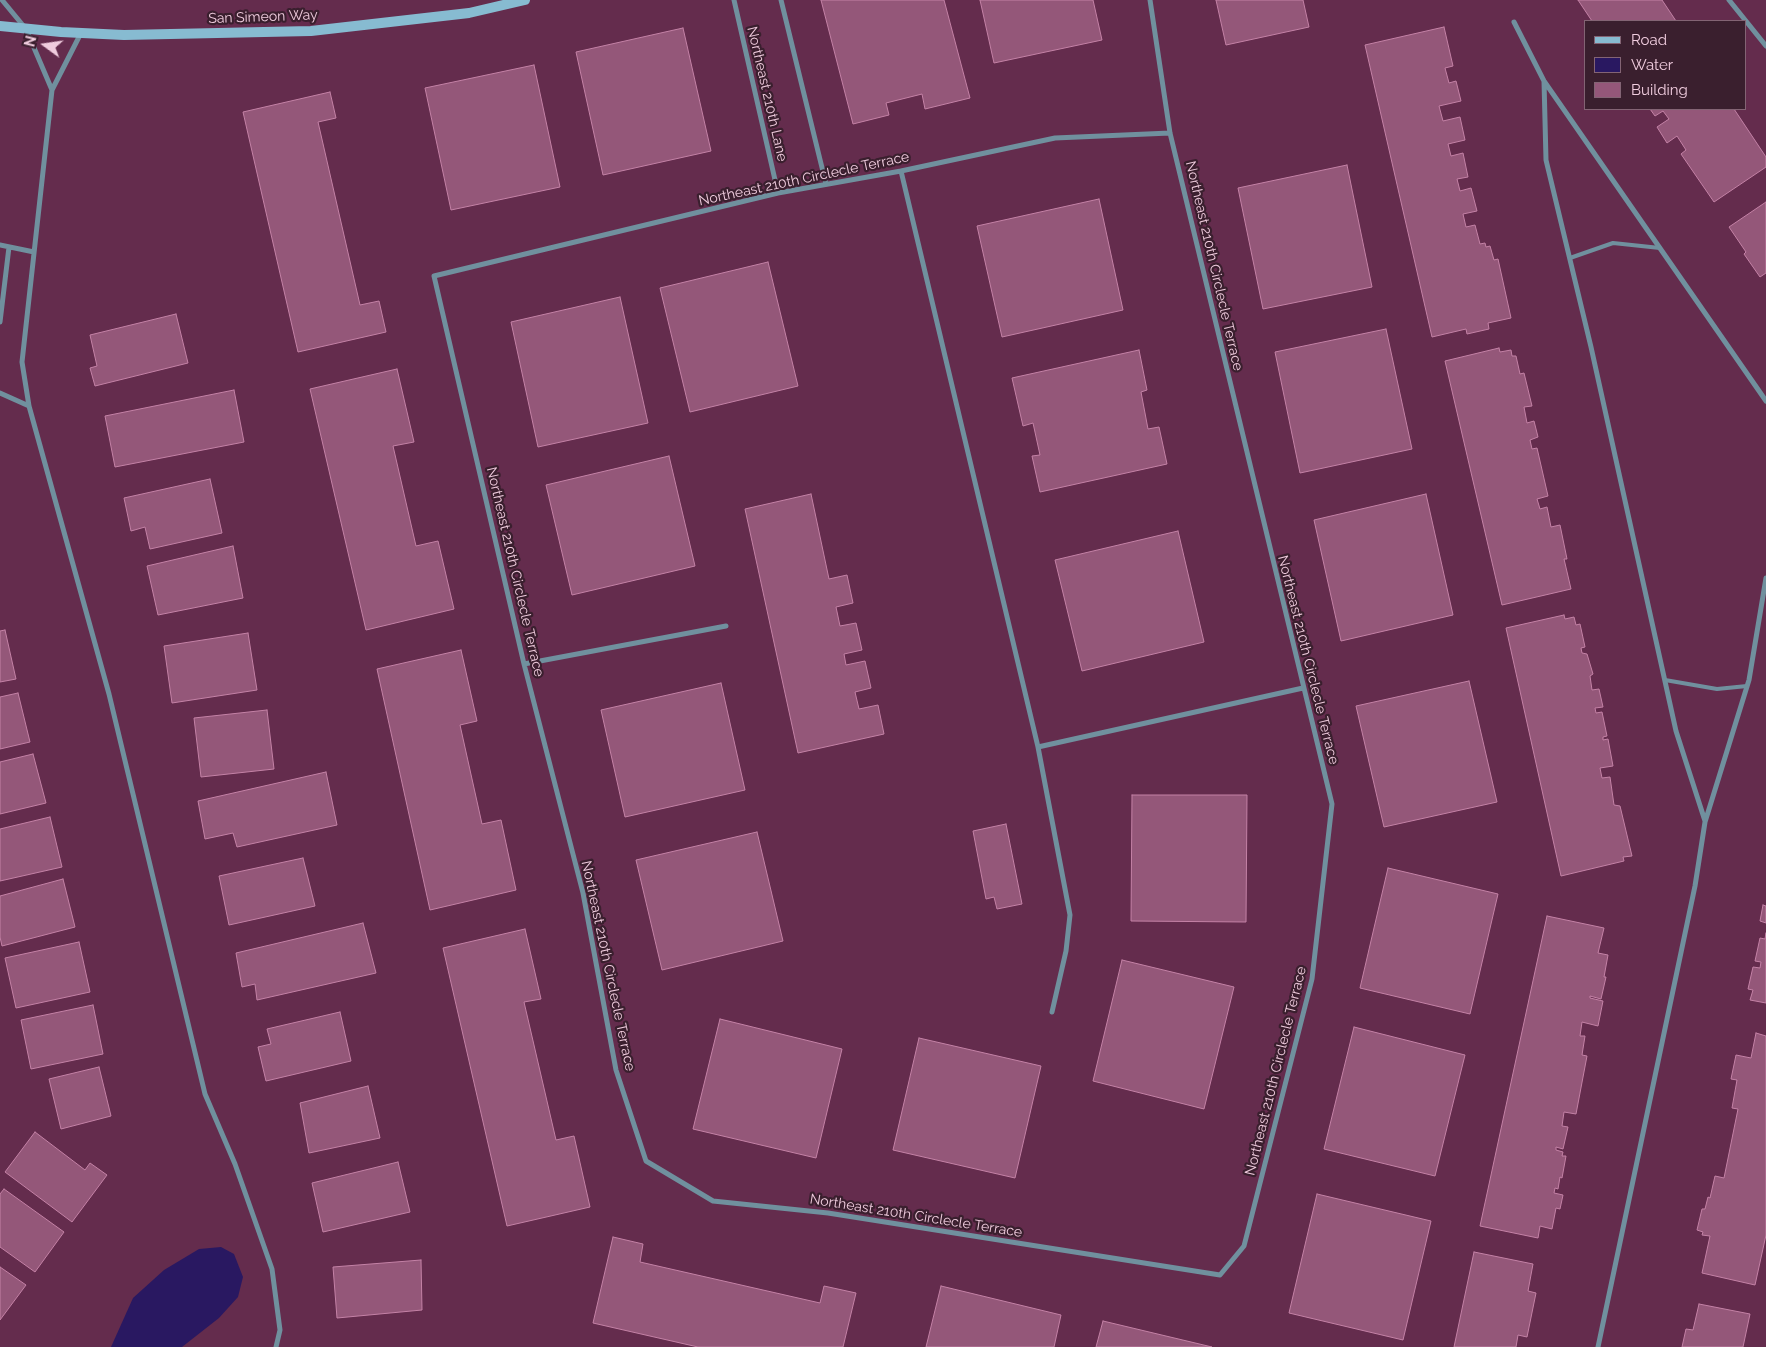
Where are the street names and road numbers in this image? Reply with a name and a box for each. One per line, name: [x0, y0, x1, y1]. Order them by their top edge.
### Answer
street label: San Simeon Way: [208, 7, 318, 27]
street label: Northeast 210th Lane: [743, 25, 791, 163]
street label: Northeast 210th Circlecle Terrace: [697, 148, 911, 210]
street label: Northeast 210th Circlecle Terrace: [1182, 159, 1246, 373]
street label: Northeast 210th Circlecle Terrace: [483, 465, 547, 679]
street label: Northeast 210th Circlecle Terrace: [1274, 554, 1342, 766]
street label: Northeast 210th Circlecle Terrace: [577, 859, 639, 1073]
street label: Northeast 210th Circlecle Terrace: [1242, 965, 1310, 1177]
street label: Northeast 210th Circlecle Terrace: [809, 1191, 1023, 1241]

